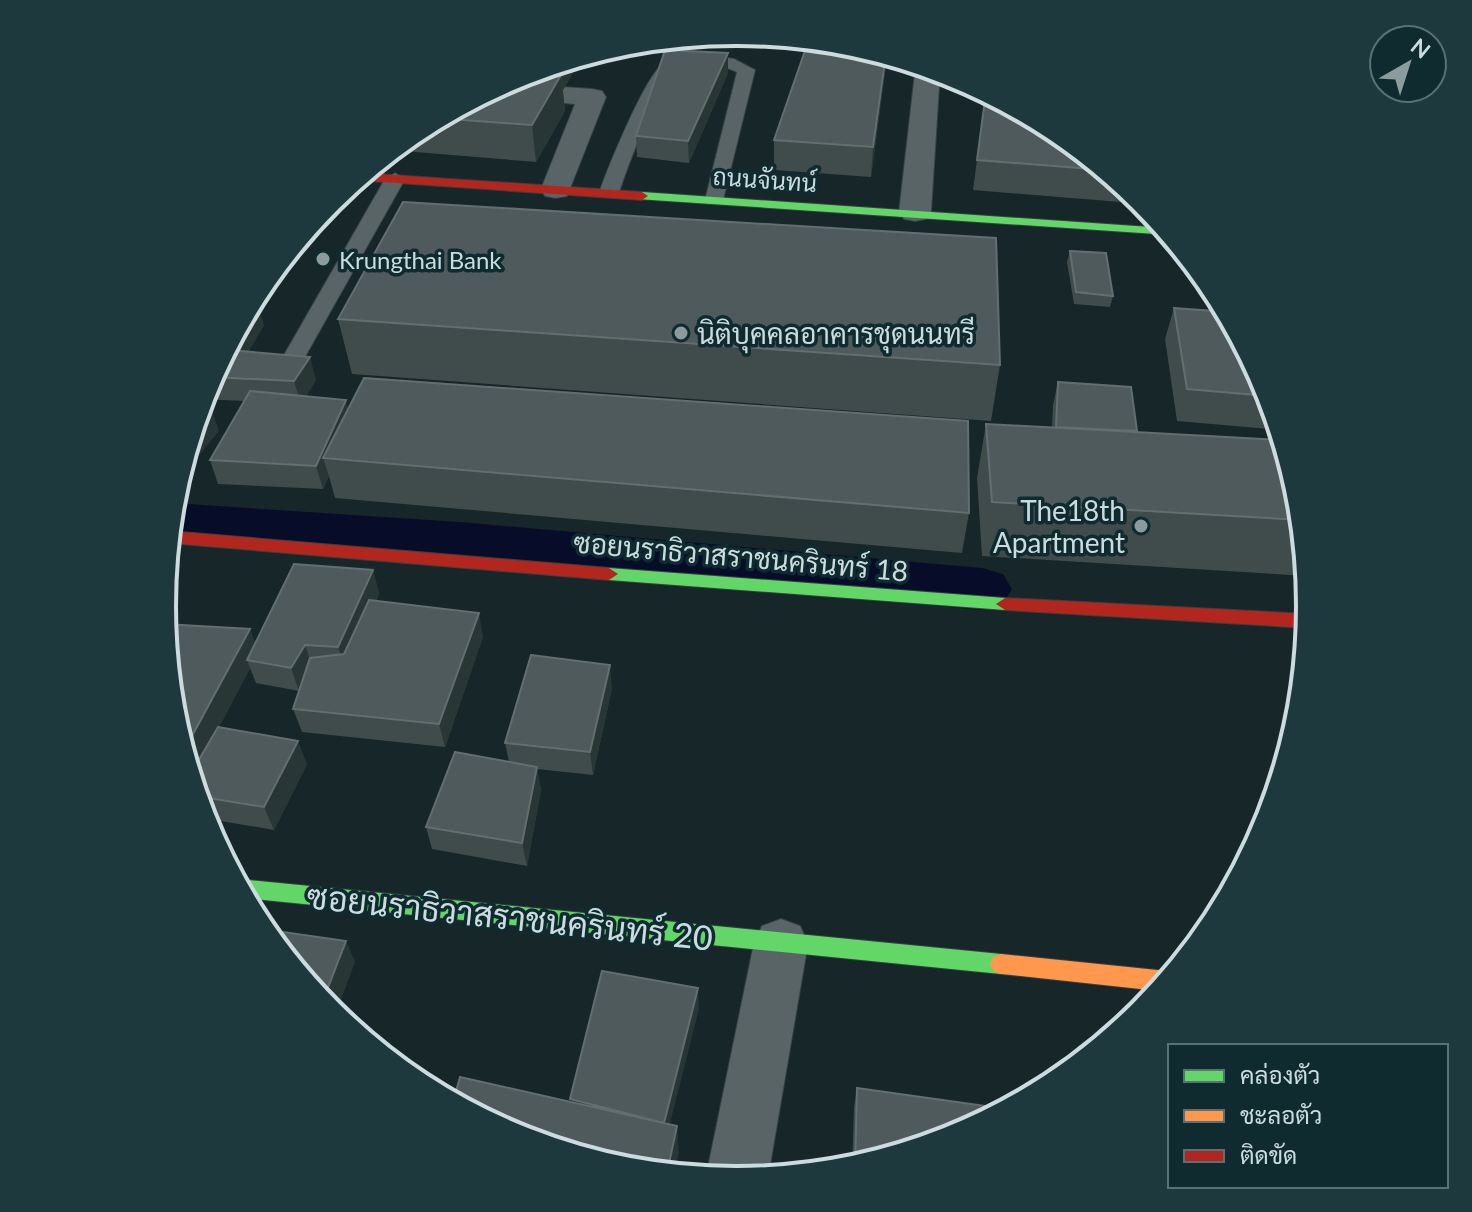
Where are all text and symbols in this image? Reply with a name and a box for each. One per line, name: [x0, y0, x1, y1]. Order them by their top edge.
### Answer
north arrow: [1368, 24, 1448, 104]
text: N: [1406, 32, 1436, 64]
street label: ถนนจันทน์: [712, 161, 818, 197]
place label: Krungthai Bank: [339, 245, 502, 274]
marker: Krungthai Bank: [314, 250, 332, 268]
place label: นิติบุคคลอาคารชุดนนทรี: [697, 316, 975, 354]
marker: นิติบุคคลอาคารชุดนนทรี: [672, 324, 690, 342]
place label: The18th Apartment: [993, 493, 1125, 559]
marker: The18th Apartment: [1132, 517, 1150, 535]
street label: ซอยนราธิวาสราชนครินทร์ 18: [572, 523, 910, 588]
street label: ซอยนราธิวาสราชนครินทร์ 20: [305, 874, 715, 958]
legend: [1168, 1044, 1448, 1188]
text: คล่องตัว: [1240, 1060, 1320, 1089]
text: ชะลอตัว: [1240, 1100, 1322, 1129]
text: ติดขัด: [1240, 1140, 1297, 1169]

